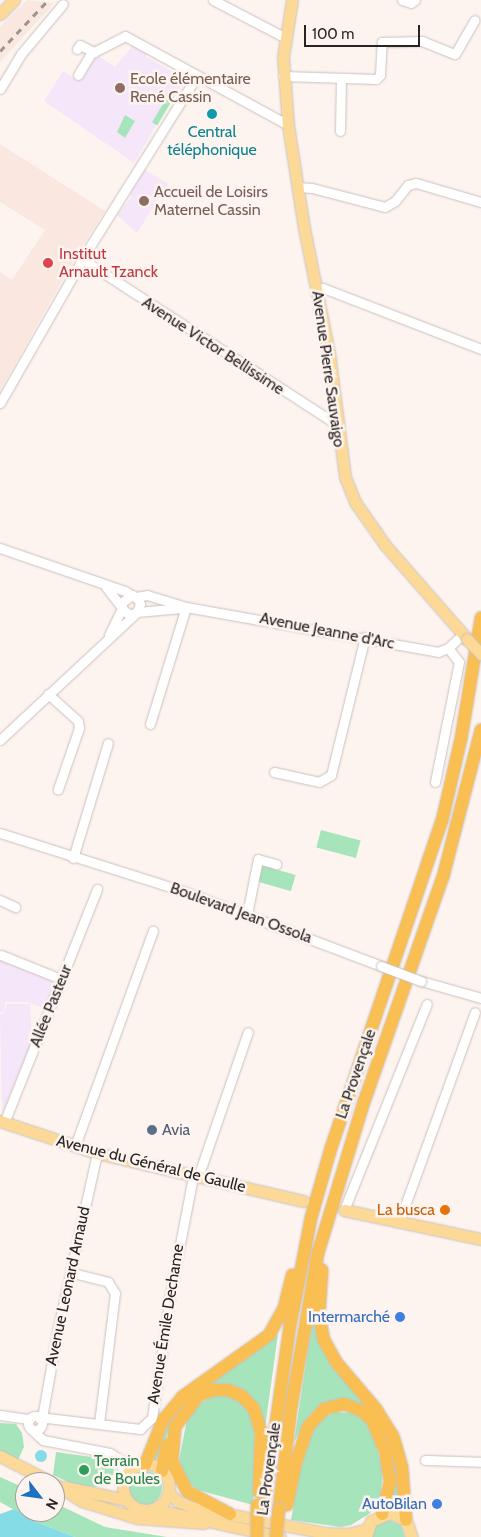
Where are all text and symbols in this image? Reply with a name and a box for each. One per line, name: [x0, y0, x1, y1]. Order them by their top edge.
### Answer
scale bar: [306, 15, 422, 47]
text: 100 m: [312, 25, 354, 43]
place label: Ecole élémentaire René Cassin: [130, 69, 251, 107]
marker: Ecole élémentaire René Cassin: [114, 82, 126, 94]
marker: Central téléphonique: [206, 108, 218, 120]
place label: Central téléphonique: [167, 122, 257, 160]
place label: Accueil de Loisirs Maternel Cassin: [154, 182, 268, 220]
marker: Accueil de Loisirs Maternel Cassin: [138, 195, 150, 207]
place label: Institut Arnault Tzanck: [59, 244, 158, 282]
marker: Institut Arnault Tzanck: [41, 256, 55, 270]
street label: Avenue Pierre Sauvaigo: [308, 290, 348, 448]
street label: Avenue Victor Bellissime: [138, 293, 288, 399]
street label: Avenue Jeanne d'Arc: [258, 609, 396, 653]
street label: Boulevard Jean Ossola: [168, 878, 314, 948]
street label: Allée Pasteur: [26, 962, 76, 1050]
street label: La Provençale: [332, 1027, 380, 1121]
place label: Avia: [162, 1120, 190, 1140]
marker: Avia: [146, 1124, 158, 1136]
street label: Avenue du Général de Gaulle: [54, 1131, 248, 1197]
place label: La busca: [377, 1200, 435, 1220]
marker: La busca: [439, 1204, 451, 1216]
street label: Avenue Leonard Arnaud: [42, 1205, 94, 1367]
street label: Avenue Émile Dechame: [144, 1243, 188, 1405]
place label: Intermarché: [308, 1307, 390, 1327]
marker: Intermarché: [394, 1311, 406, 1323]
street label: La Provençale: [253, 1421, 285, 1517]
place label: Terrain de Boules: [94, 1451, 160, 1489]
marker: Terrain de Boules: [78, 1464, 90, 1476]
north arrow: [15, 1472, 65, 1522]
place label: AutoBilan: [362, 1494, 427, 1514]
text: N: [42, 1495, 62, 1513]
marker: AutoBilan: [431, 1498, 443, 1510]

